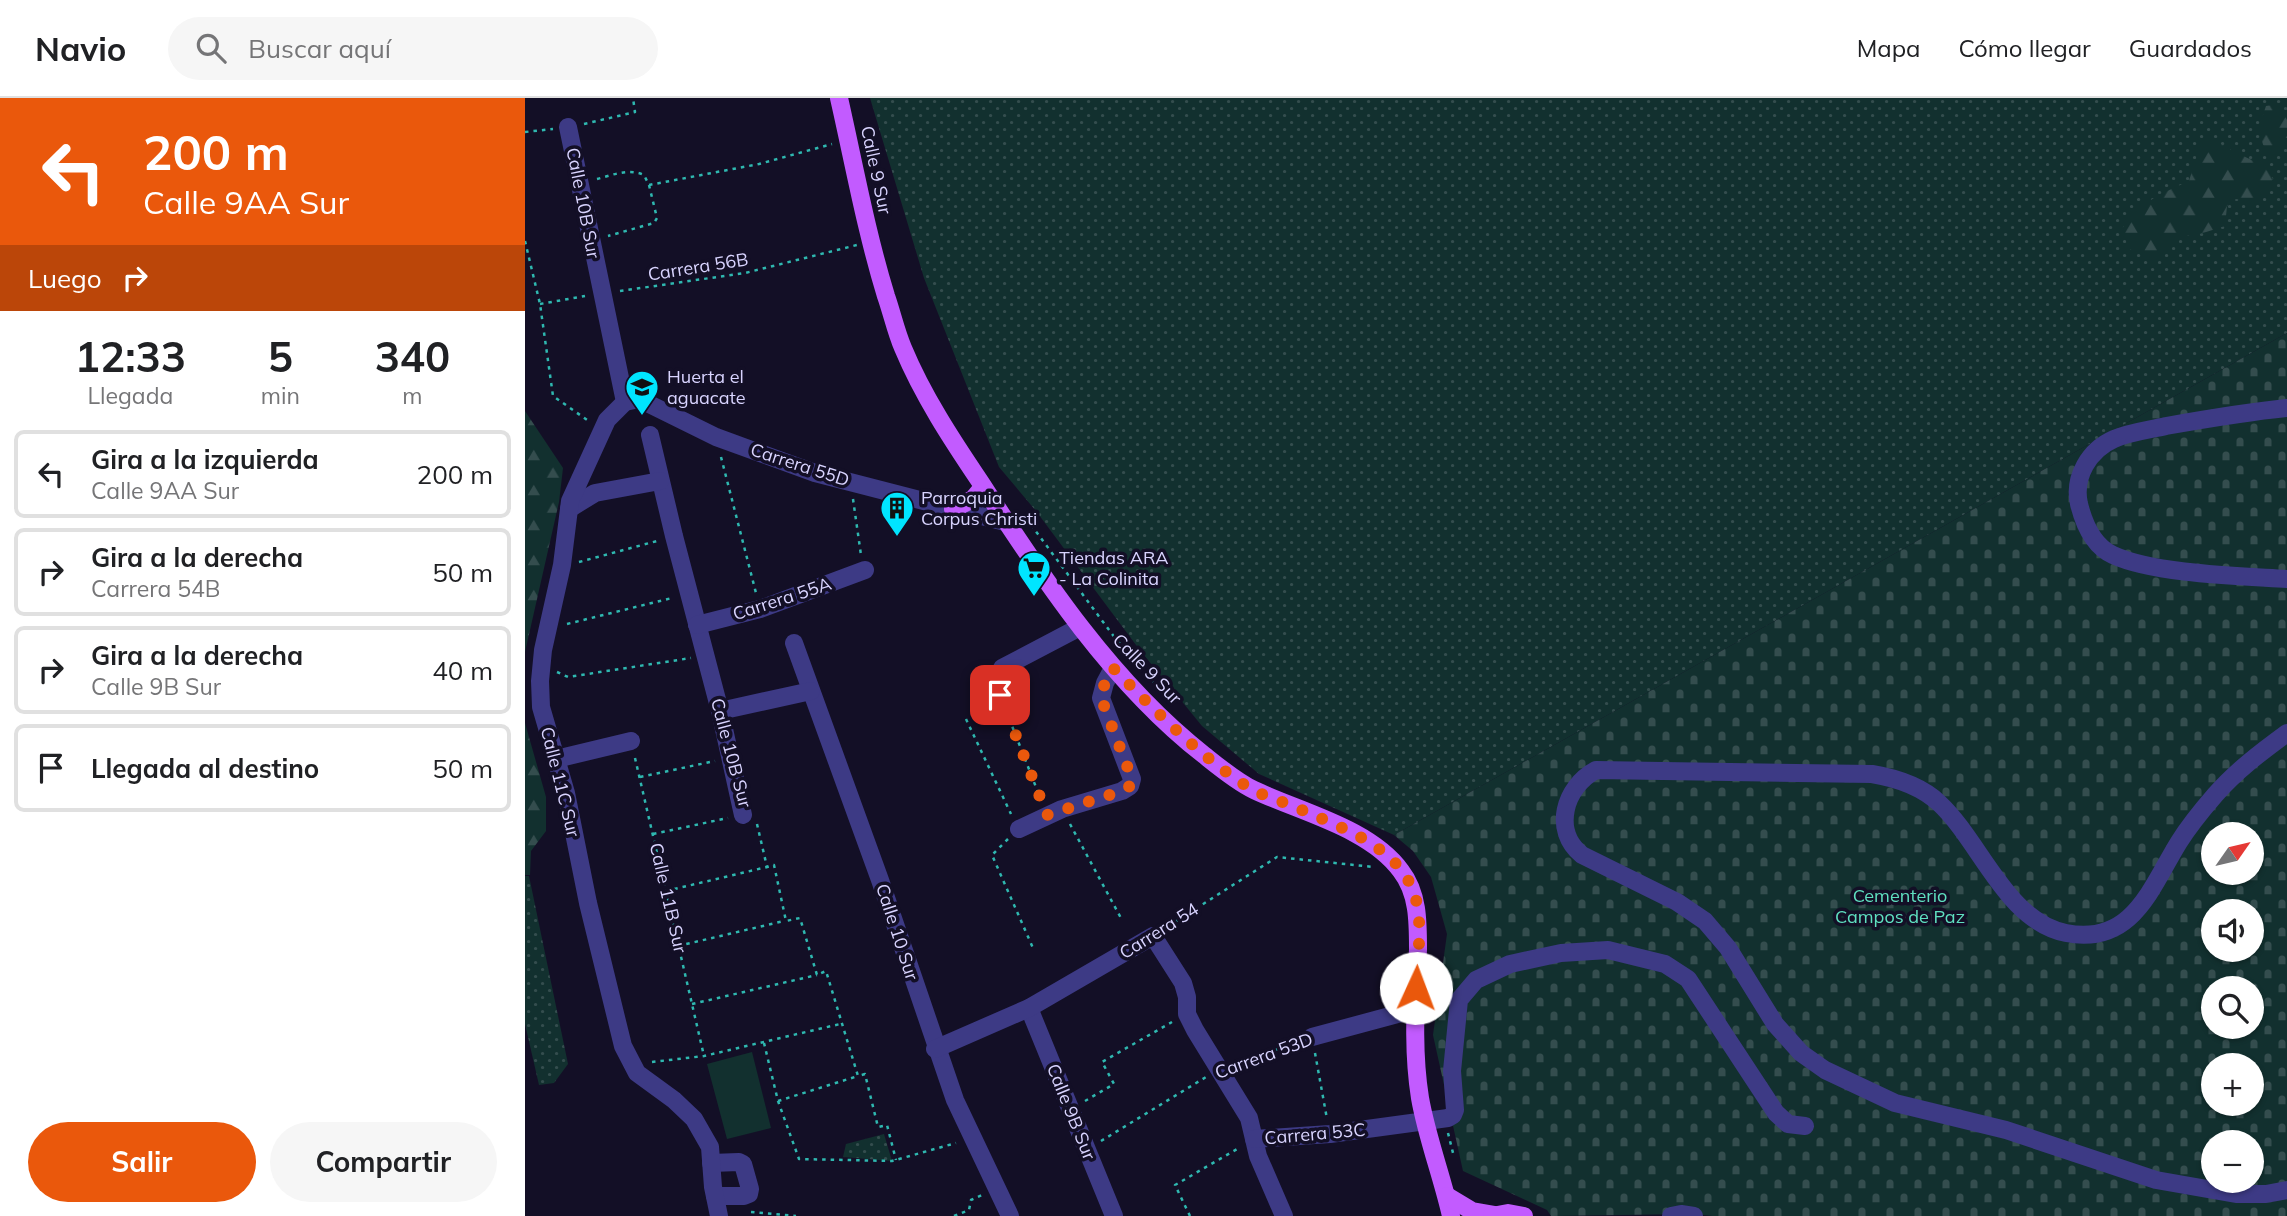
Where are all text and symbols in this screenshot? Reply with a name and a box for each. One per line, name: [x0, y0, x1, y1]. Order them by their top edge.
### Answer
search box: [168, 17, 658, 80]
text: Navio: [35, 28, 126, 69]
icon: search: [192, 29, 230, 67]
text: Buscar aquí: [248, 32, 391, 65]
text: Mapa: [1857, 33, 1920, 63]
text: Cómo llegar: [1958, 33, 2091, 63]
text: Guardados: [2129, 33, 2252, 63]
text: 200 m: [143, 121, 289, 182]
street label: Calle 9 Sur: [856, 124, 897, 217]
icon: left: [28, 126, 119, 217]
street label: Calle 10B Sur: [561, 145, 606, 261]
text: Calle 9AA Sur: [143, 182, 349, 222]
street label: Carrera 56B: [646, 247, 750, 286]
icon: right: [116, 259, 154, 297]
text: Luego: [28, 262, 102, 295]
text: 12:33: [75, 330, 186, 383]
text: 5: [268, 330, 293, 383]
text: 340: [375, 330, 450, 383]
place label: Huerta el aguacate: [667, 365, 745, 409]
school or university icon: Huerta el aguacate: [623, 368, 661, 417]
text: Llegada: [87, 381, 173, 410]
text: min: [261, 381, 300, 410]
text: m: [402, 381, 423, 410]
street label: Carrera 55D: [748, 438, 852, 491]
text: Gira a la izquierda: [91, 443, 319, 476]
icon: left: [32, 455, 70, 493]
text: 200 m: [417, 458, 493, 491]
text: Calle 9AA Sur: [91, 476, 239, 505]
place label: Parroquia Corpus Christi: [921, 486, 1037, 530]
building icon: Parroquia Corpus Christi: [878, 489, 916, 538]
text: Gira a la derecha: [91, 541, 303, 574]
place label: Tiendas ARA - La Colinita: [1059, 546, 1168, 590]
supermarket icon: Tiendas ARA - La Colinita: [1015, 549, 1053, 598]
icon: right: [32, 553, 70, 591]
text: 50 m: [432, 556, 493, 589]
street label: Carrera 55A: [730, 572, 834, 625]
text: Carrera 54B: [91, 574, 221, 603]
street label: Calle 9 Sur: [1108, 628, 1187, 709]
text: Gira a la derecha: [91, 639, 303, 672]
icon: right: [32, 651, 70, 689]
text: 40 m: [432, 654, 493, 687]
pin: [970, 665, 1030, 725]
text: Calle 9B Sur: [91, 672, 221, 701]
icon: arrive: [981, 676, 1019, 714]
street label: Calle 10B Sur: [706, 696, 757, 811]
street label: Calle 11C Sur: [536, 724, 585, 840]
icon: arrive: [32, 749, 70, 787]
text: Llegada al destino: [91, 752, 319, 785]
text: 50 m: [432, 752, 493, 785]
north arrow: [2201, 822, 2265, 886]
map controls: [2201, 822, 2264, 1193]
street label: Calle 11B Sur: [645, 840, 692, 956]
street label: Calle 10 Sur: [871, 881, 924, 984]
park label: Cementerio Campos de Paz: [1835, 884, 1965, 928]
street label: Carrera 54: [1115, 897, 1203, 964]
button: sound: [2201, 899, 2264, 962]
position arrow: [1379, 951, 1453, 1025]
button: search: [2201, 976, 2264, 1039]
street label: Carrera 53D: [1212, 1027, 1316, 1084]
button: +: [2201, 1053, 2264, 1116]
street label: Calle 9B Sur: [1042, 1060, 1101, 1164]
street label: Carrera 53C: [1263, 1118, 1366, 1149]
button: Salir: [28, 1122, 256, 1202]
button: Compartir: [270, 1122, 497, 1202]
button: −: [2201, 1130, 2264, 1193]

